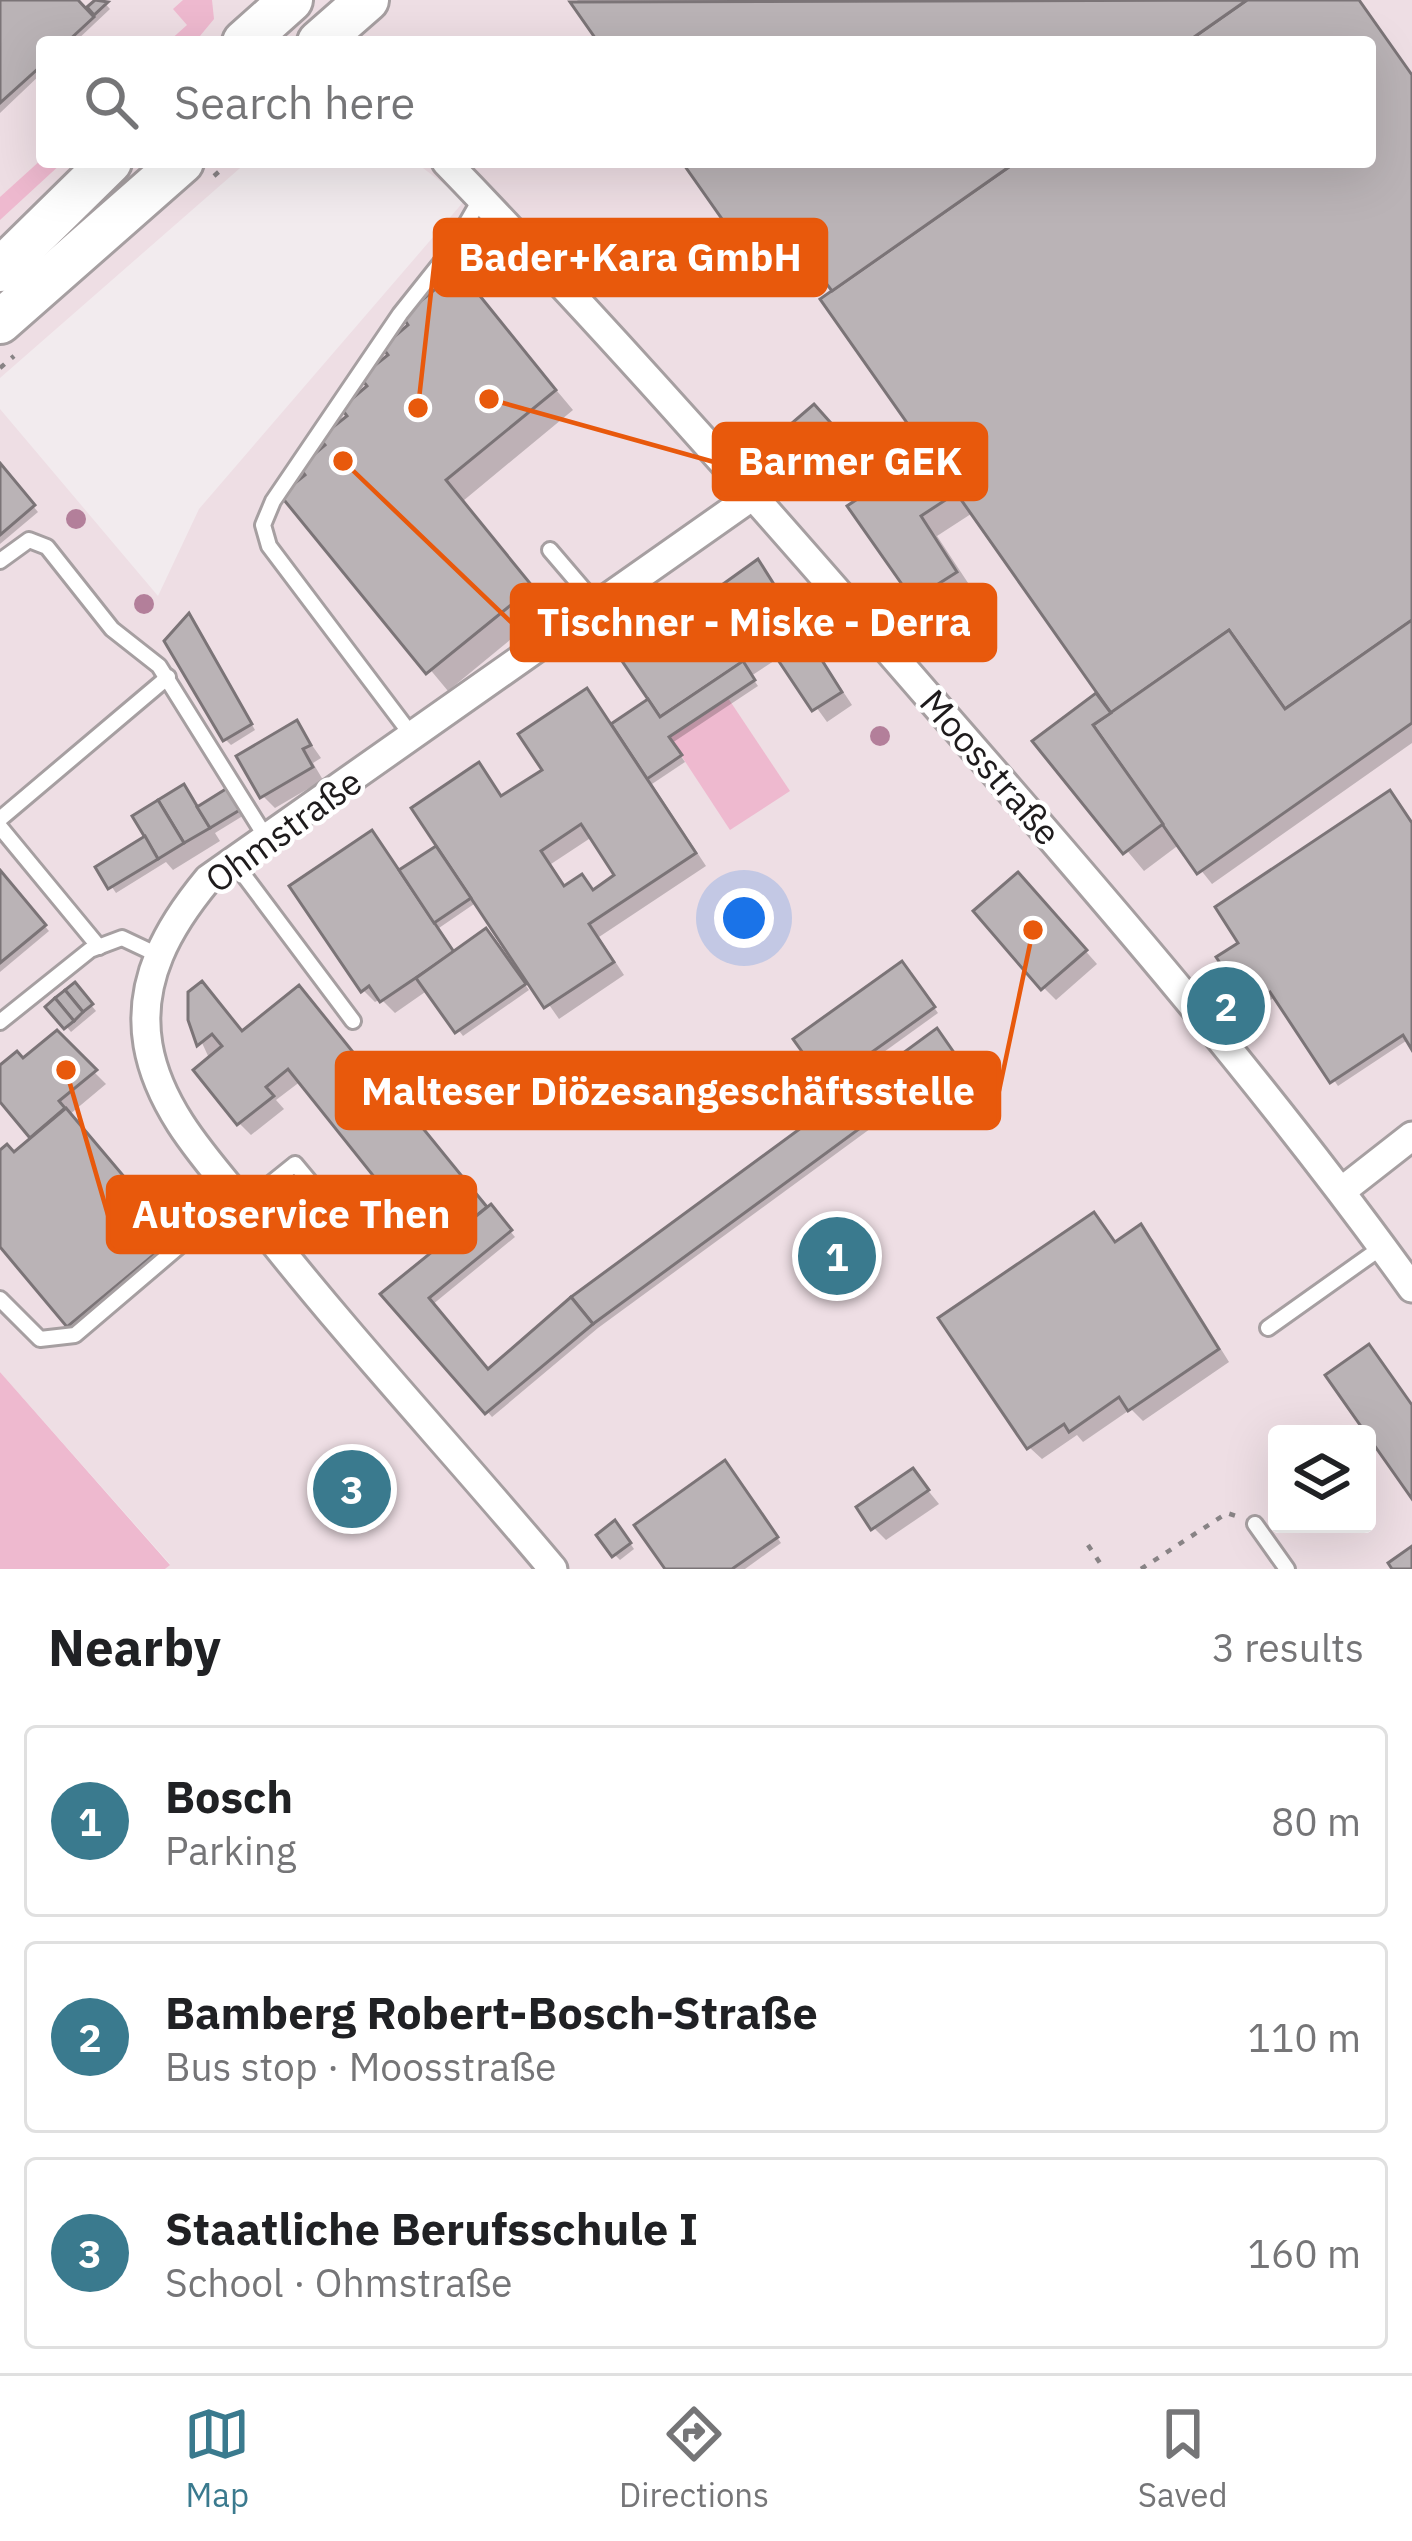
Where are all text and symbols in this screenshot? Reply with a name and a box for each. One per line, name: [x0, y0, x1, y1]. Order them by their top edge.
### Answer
search box: [36, 36, 1376, 168]
icon: search: [78, 69, 144, 135]
text: Search here: [174, 73, 415, 131]
callout: Bader+Kara GmbH: [435, 220, 826, 295]
text: Bader+Kara GmbH: [458, 231, 802, 282]
callout: Barmer GEK: [714, 424, 986, 499]
text: Barmer GEK: [738, 435, 962, 486]
callout: Tischner - Miske - Derra: [512, 585, 995, 660]
text: Tischner - Miske - Derra: [537, 596, 971, 647]
street label: Moosstraße: [910, 679, 1072, 855]
street label: Ohmstraße: [195, 757, 371, 903]
your location: [714, 888, 774, 948]
pin: 2: [1187, 961, 1265, 1051]
callout: Malteser Diözesangeschäftsstelle: [337, 1053, 999, 1128]
text: Malteser Diözesangeschäftsstelle: [361, 1065, 975, 1116]
callout: Autoservice Then: [108, 1177, 475, 1252]
text: Autoservice Then: [132, 1188, 450, 1239]
pin: 1: [798, 1211, 876, 1301]
map controls: [1268, 1425, 1376, 1533]
button: layers: [1268, 1425, 1376, 1533]
pin: 3: [313, 1444, 391, 1534]
text: Nearby: [48, 1614, 221, 1680]
text: 3 results: [1212, 1622, 1364, 1673]
text: Bosch: [165, 1767, 293, 1825]
text: 1: [78, 1796, 102, 1847]
text: 80 m: [1271, 1796, 1361, 1847]
text: Parking: [165, 1825, 296, 1876]
text: Bamberg Robert-Bosch-Straße: [165, 1983, 818, 2041]
text: 2: [78, 2012, 102, 2063]
text: 110 m: [1248, 2012, 1361, 2063]
text: Bus stop · Moosstraße: [165, 2041, 557, 2092]
text: Staatliche Berufsschule I: [165, 2199, 698, 2257]
text: 3: [78, 2228, 102, 2279]
text: 160 m: [1248, 2228, 1361, 2279]
text: School · Ohmstraße: [165, 2257, 512, 2308]
tab: Map: [184, 2401, 250, 2516]
tab: Directions: [619, 2401, 769, 2516]
tab: Saved: [1138, 2401, 1228, 2516]

